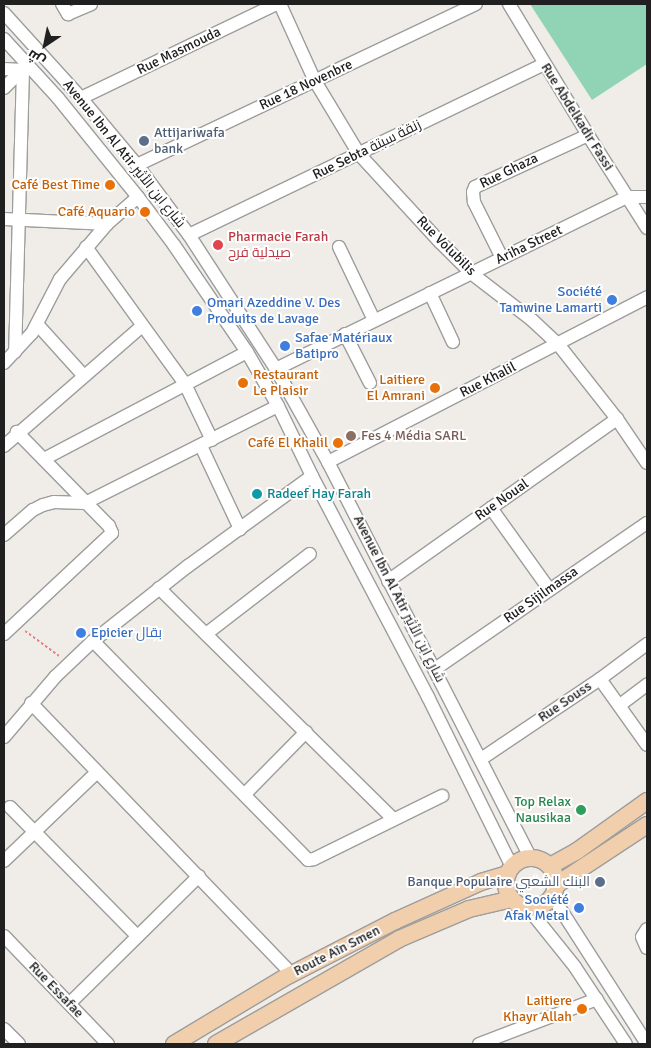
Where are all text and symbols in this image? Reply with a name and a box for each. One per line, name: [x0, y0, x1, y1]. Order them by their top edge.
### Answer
north arrow: [20, 20, 70, 70]
street label: Rue Masmouda: [134, 24, 224, 78]
text: ش: [24, 46, 49, 70]
street label: Rue 18 Novenbre: [257, 56, 355, 114]
street label: Rue Abdelkadir Fassi: [537, 60, 617, 174]
street label: Avenue Ibn Al Atir شارع ابن الأثير: [59, 77, 189, 231]
street label: Rue Sebta زنقة سبتة: [310, 116, 424, 184]
place label: Attijariwafa bank: [154, 125, 225, 158]
marker: Attijariwafa bank: [138, 135, 150, 147]
street label: Rue Ghaza: [477, 150, 541, 192]
place label: Café Best Time: [11, 177, 100, 193]
marker: Café Best Time: [104, 179, 116, 191]
place label: Café Aquario: [58, 204, 135, 220]
marker: Café Aquario: [139, 206, 151, 218]
street label: Rue Volubilis: [413, 213, 479, 279]
street label: Ariha Street: [493, 222, 565, 268]
place label: Pharmacie Farah صيدلية فرح: [228, 229, 328, 262]
marker: Pharmacie Farah صيدلية فرح: [212, 239, 224, 251]
place label: Société Tamwine Lamarti: [500, 284, 602, 316]
marker: Société Tamwine Lamarti: [606, 294, 618, 306]
place label: Omari Azeddine V. Des Produits de Lavage: [207, 295, 340, 328]
marker: Omari Azeddine V. Des Produits de Lavage: [191, 305, 203, 317]
place label: Safae Matériaux Batipro: [295, 330, 392, 362]
marker: Safae Matériaux Batipro: [279, 340, 291, 352]
street label: Rue Khalil: [457, 359, 519, 401]
place label: Restaurant Le Plaisir: [253, 367, 319, 400]
place label: Laitiere El Amrani: [367, 372, 425, 404]
marker: Restaurant Le Plaisir: [237, 377, 249, 389]
marker: Laitiere El Amrani: [429, 382, 441, 394]
place label: Fes 4 Média SARL: [361, 428, 466, 444]
marker: Fes 4 Média SARL: [345, 430, 357, 442]
place label: Café El Khalil: [248, 435, 328, 451]
marker: Café El Khalil: [332, 437, 344, 449]
street label: Rue Noual: [472, 475, 532, 525]
place label: Radeef Hay Farah: [267, 486, 371, 502]
marker: Radeef Hay Farah: [251, 488, 263, 500]
street label: Avenue Ibn Al Atir شارع ابن الأثير: [349, 513, 449, 685]
street label: Rue Sijilmassa: [501, 563, 581, 627]
place label: Epicier بقال: [91, 625, 162, 641]
marker: Epicier بقال: [75, 627, 87, 639]
street label: Rue Souss: [535, 678, 595, 726]
place label: Top Relax Nausikaa: [515, 794, 571, 826]
marker: Top Relax Nausikaa: [575, 804, 587, 816]
place label: Banque Populaire البنك الشعبي: [407, 874, 590, 890]
marker: Banque Populaire البنك الشعبي: [594, 876, 606, 888]
place label: Société Afak Metal: [504, 892, 569, 924]
marker: Société Afak Metal: [573, 902, 585, 914]
street label: Route Aïn Smen: [291, 922, 383, 980]
street label: Rue Essafae: [25, 958, 87, 1022]
place label: Laitiere Khayr Allah: [503, 993, 572, 1026]
marker: Laitiere Khayr Allah: [576, 1003, 588, 1015]

